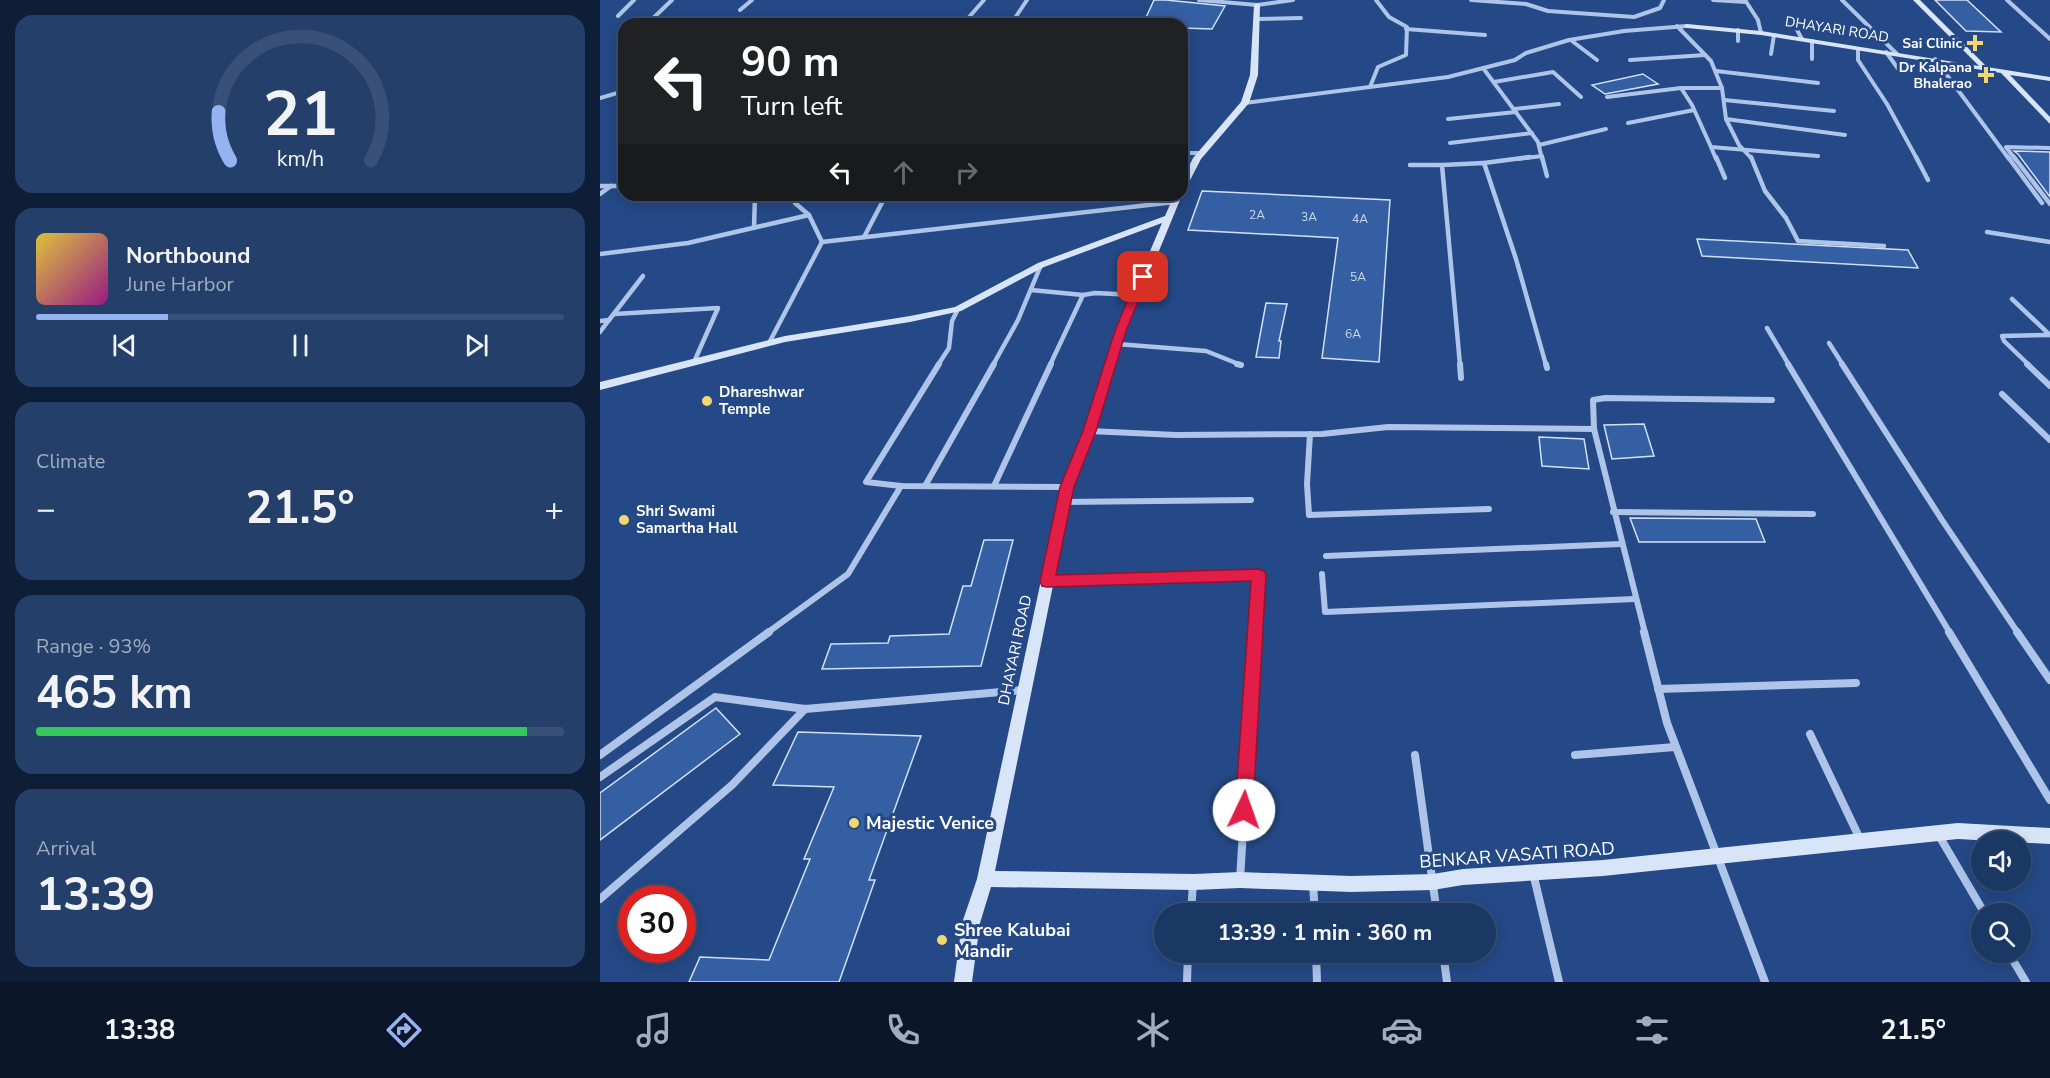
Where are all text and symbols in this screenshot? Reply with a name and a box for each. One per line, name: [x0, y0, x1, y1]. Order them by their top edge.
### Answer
street label: DHAYARI ROAD: [1784, 12, 1890, 47]
text: 90 m: [741, 34, 840, 91]
place label: Sai Clinic: [1902, 34, 1962, 53]
marker: Sai Clinic: [1966, 34, 1984, 52]
icon: left: [642, 42, 720, 120]
place label: Dr Kalpana Bhalerao: [1899, 58, 1972, 93]
marker: Dr Kalpana Bhalerao: [1977, 66, 1995, 84]
text: 21: [263, 72, 337, 157]
text: Turn left: [741, 88, 842, 125]
text: km/h: [276, 145, 324, 175]
icon: left: [824, 156, 857, 189]
icon: ahead: [887, 156, 920, 189]
icon: right: [950, 156, 983, 189]
house number: 2A: [1249, 207, 1265, 223]
house number: 3A: [1301, 209, 1317, 225]
house number: 4A: [1352, 211, 1368, 227]
text: Northbound: [126, 241, 250, 271]
pin: [1117, 251, 1168, 302]
icon: arrive: [1126, 260, 1159, 293]
house number: 5A: [1350, 269, 1366, 285]
text: June Harbor: [126, 271, 234, 298]
house number: 6A: [1345, 326, 1361, 342]
icon: previous: [108, 329, 141, 362]
icon: pause: [284, 329, 317, 362]
icon: next: [460, 329, 493, 362]
place label: Dhareshwar Temple: [719, 382, 804, 419]
marker: Dhareshwar Temple: [700, 394, 714, 408]
text: Climate: [36, 448, 105, 475]
text: 21.5°: [245, 478, 355, 539]
text: −: [36, 487, 56, 532]
text: +: [544, 487, 564, 532]
place label: Shri Swami Samartha Hall: [636, 501, 738, 538]
marker: Shri Swami Samartha Hall: [617, 513, 631, 527]
street label: DHAYARI ROAD: [994, 593, 1036, 707]
text: Range · 93%: [36, 633, 151, 660]
text: 465 km: [36, 663, 193, 724]
position arrow: [1212, 778, 1276, 842]
place label: Majestic Venice: [866, 811, 994, 835]
marker: Majestic Venice: [847, 816, 861, 830]
map controls: [1971, 831, 2031, 963]
button: sound: [1971, 831, 2031, 891]
text: Arrival: [36, 835, 96, 862]
street label: BENKAR VASATI ROAD: [1418, 836, 1616, 874]
text: 13:39: [36, 865, 155, 926]
speed limit sign: 30: [618, 885, 696, 963]
button: search: [1971, 903, 2031, 963]
place label: Shree Kalubai Mandir: [954, 918, 1070, 963]
text: 13:39 · 1 min · 360 m: [1218, 918, 1432, 948]
marker: Shree Kalubai Mandir: [935, 933, 949, 947]
icon: directions: [383, 1009, 425, 1051]
icon: music: [633, 1009, 675, 1051]
icon: phone: [882, 1009, 924, 1051]
icon: climate: [1132, 1009, 1174, 1051]
icon: car: [1381, 1009, 1423, 1051]
icon: filters: [1631, 1009, 1673, 1051]
text: 13:38: [104, 1012, 175, 1049]
text: 21.5°: [1881, 1012, 1946, 1049]

